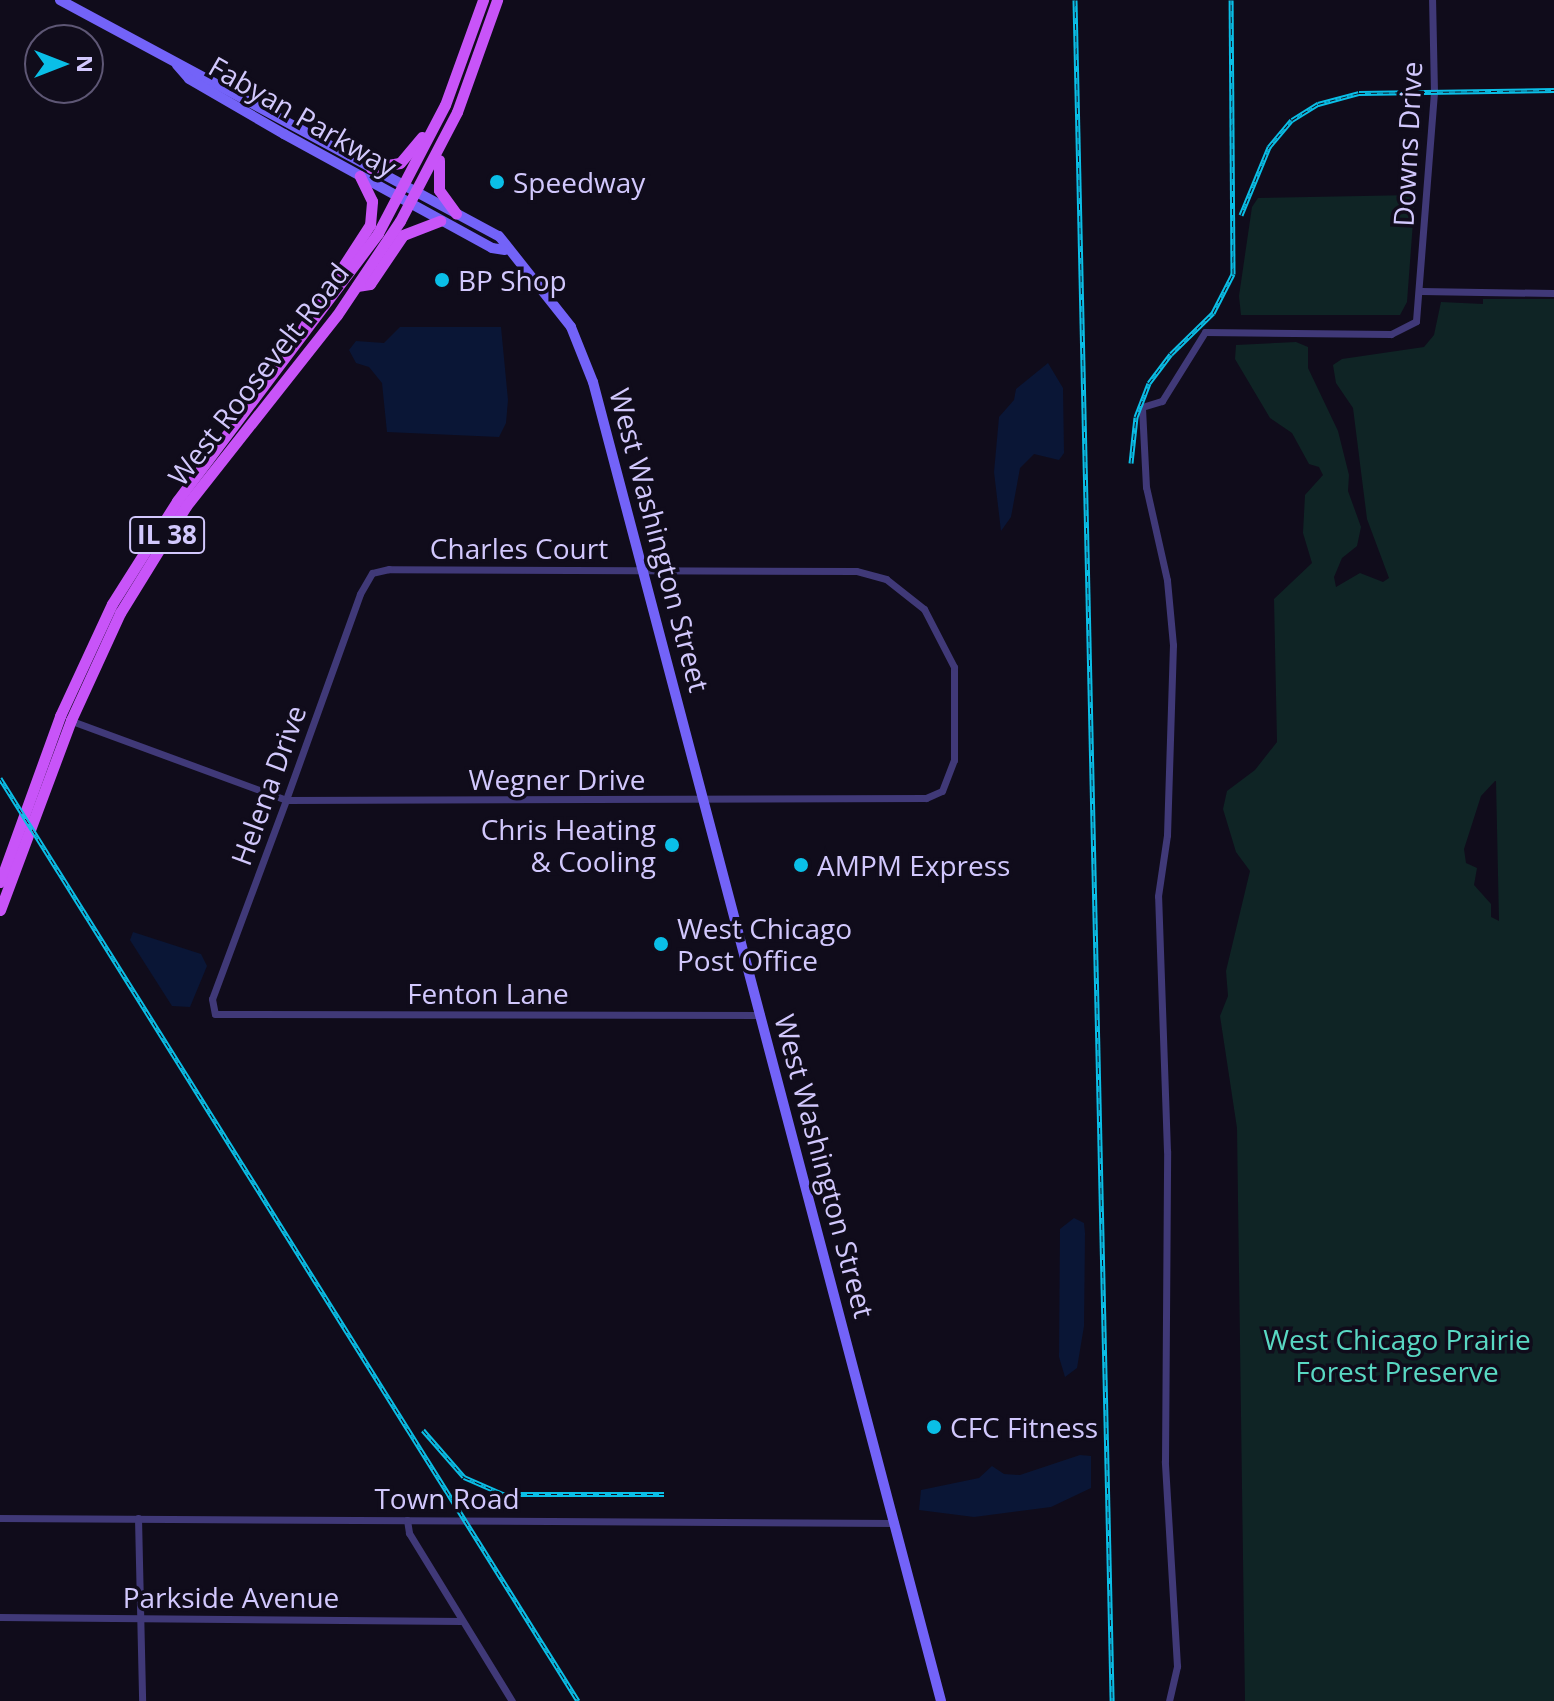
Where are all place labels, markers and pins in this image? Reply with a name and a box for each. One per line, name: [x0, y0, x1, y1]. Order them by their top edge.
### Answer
place label: Speedway: [513, 165, 645, 199]
marker: Speedway: [488, 173, 506, 191]
place label: BP Shop: [458, 263, 567, 297]
marker: BP Shop: [433, 271, 451, 289]
place label: Chris Heating & Cooling: [481, 812, 656, 878]
marker: Chris Heating & Cooling: [663, 836, 681, 854]
place label: AMPM Express: [817, 848, 1010, 882]
marker: AMPM Express: [792, 856, 810, 874]
place label: West Chicago Post Office: [677, 911, 852, 977]
marker: West Chicago Post Office: [652, 935, 670, 953]
place label: CFC Fitness: [950, 1410, 1098, 1444]
marker: CFC Fitness: [925, 1418, 943, 1436]

